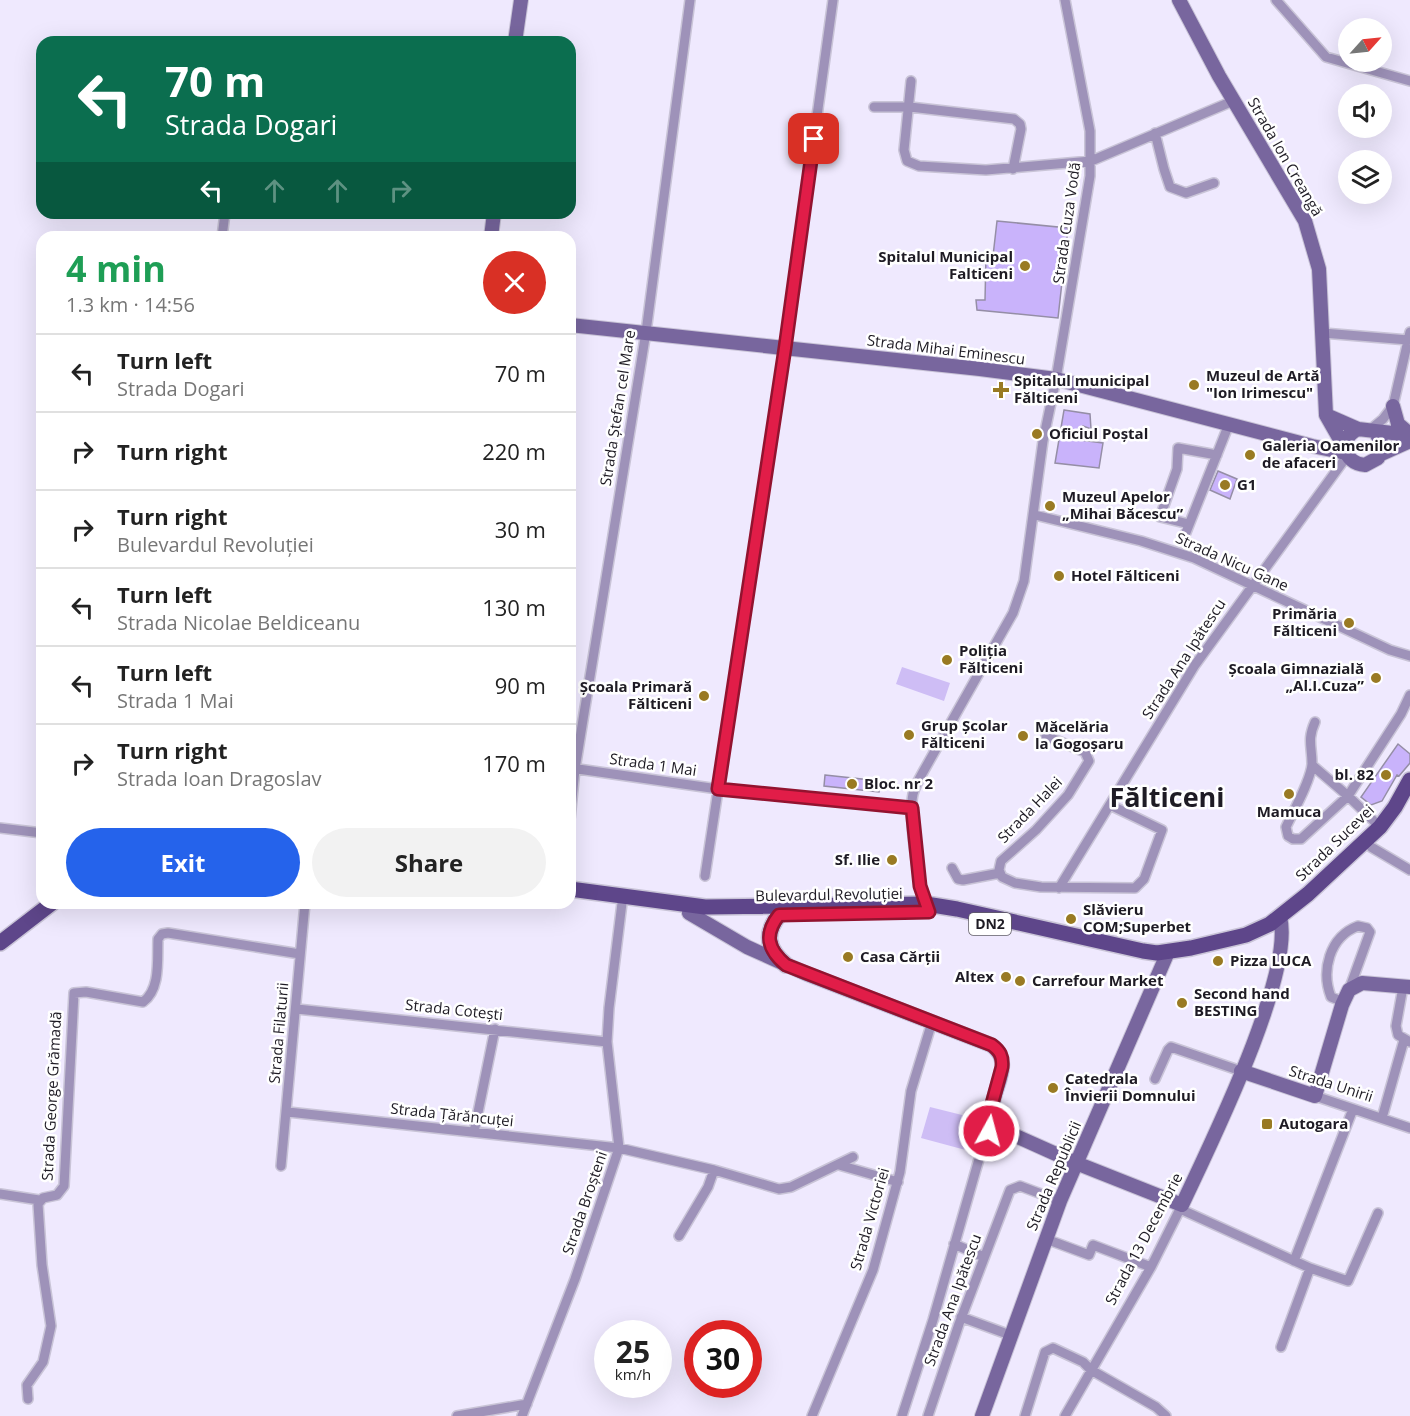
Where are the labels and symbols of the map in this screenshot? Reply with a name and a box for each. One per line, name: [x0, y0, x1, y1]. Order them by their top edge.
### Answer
north arrow: [1338, 18, 1392, 72]
street label: Strada Ion Creangă: [1244, 94, 1328, 219]
pin: [788, 113, 839, 164]
street label: Strada Cuza Vodă: [1048, 161, 1084, 285]
place label: Spitalul Municipal Falticeni: [878, 246, 1013, 283]
marker: Spitalul Municipal Falticeni: [1018, 259, 1032, 273]
street label: Strada Ștefan cel Mare: [595, 328, 639, 487]
street label: Strada Mihai Eminescu: [866, 329, 1026, 369]
place label: Muzeul de Artă "Ion Irimescu": [1206, 365, 1320, 402]
place label: Spitalul municipal Fălticeni: [1014, 370, 1149, 407]
marker: Muzeul de Artă "Ion Irimescu": [1187, 378, 1201, 392]
marker: Spitalul municipal Fălticeni: [992, 381, 1010, 399]
place label: Oficiul Poștal: [1049, 423, 1148, 443]
marker: Oficiul Poștal: [1030, 427, 1044, 441]
place label: Galeria Oamenilor de afaceri: [1262, 435, 1400, 472]
marker: Galeria Oamenilor de afaceri: [1243, 448, 1257, 462]
place label: G1: [1237, 474, 1256, 494]
marker: G1: [1218, 478, 1232, 492]
place label: Muzeul Apelor „Mihai Băcescu”: [1062, 486, 1184, 523]
marker: Muzeul Apelor „Mihai Băcescu”: [1043, 499, 1057, 513]
street label: Strada Nicu Gane: [1173, 527, 1292, 595]
place label: Hotel Fălticeni: [1071, 565, 1180, 585]
marker: Hotel Fălticeni: [1052, 569, 1066, 583]
street label: Strada Ana Ipătescu: [1137, 595, 1230, 722]
place label: Primăria Fălticeni: [1272, 603, 1337, 640]
marker: Primăria Fălticeni: [1342, 616, 1356, 630]
place label: Poliția Fălticeni: [959, 640, 1023, 677]
marker: Poliția Fălticeni: [940, 653, 954, 667]
place label: Școala Gimnazială „Al.I.Cuza”: [1228, 658, 1364, 695]
marker: Școala Gimnazială „Al.I.Cuza”: [1369, 671, 1383, 685]
place label: Școala Primară Fălticeni: [580, 676, 692, 713]
marker: Școala Primară Fălticeni: [697, 689, 711, 703]
place label: Grup Școlar Fălticeni: [921, 715, 1008, 752]
place label: Măcelăria la Gogoșaru: [1035, 716, 1124, 753]
marker: Grup Școlar Fălticeni: [902, 728, 916, 742]
marker: Măcelăria la Gogoșaru: [1016, 729, 1030, 743]
street label: Strada 1 Mai: [608, 748, 698, 780]
place label: bl. 82: [1335, 764, 1374, 784]
marker: bl. 82: [1379, 768, 1393, 782]
street label: Strada Halei: [993, 772, 1066, 847]
place label: Bloc. nr 2: [864, 773, 933, 793]
marker: Bloc. nr 2: [845, 777, 859, 791]
district label: Fălticeni: [1109, 778, 1225, 815]
marker: Mamuca: [1282, 787, 1296, 801]
street label: Strada Sucevei: [1291, 800, 1378, 885]
place label: Mamuca: [1257, 801, 1321, 821]
place label: Sf. Ilie: [835, 849, 880, 869]
marker: Sf. Ilie: [885, 853, 899, 867]
street label: Bulevardul Revoluției: [755, 883, 903, 905]
place label: Slăvieru COM;Superbet: [1083, 899, 1192, 936]
marker: Slăvieru COM;Superbet: [1064, 912, 1078, 926]
road number: DN2: [969, 913, 1011, 935]
place label: Casa Cărții: [860, 946, 940, 966]
marker: Casa Cărții: [841, 950, 855, 964]
place label: Pizza LUCA: [1230, 950, 1312, 970]
marker: Pizza LUCA: [1211, 954, 1225, 968]
place label: Altex: [955, 966, 994, 986]
marker: Altex: [999, 970, 1013, 984]
place label: Carrefour Market: [1032, 970, 1164, 990]
marker: Carrefour Market: [1013, 974, 1027, 988]
street label: Strada Filaturii: [264, 982, 292, 1084]
place label: Second hand BESTING: [1194, 983, 1290, 1020]
street label: Strada Cotești: [404, 994, 504, 1024]
marker: Second hand BESTING: [1175, 996, 1189, 1010]
street label: Strada George Grămadă: [37, 1011, 65, 1181]
street label: Strada Unirii: [1287, 1060, 1376, 1106]
place label: Catedrala Învierii Domnului: [1064, 1068, 1196, 1105]
marker: Catedrala Învierii Domnului: [1046, 1081, 1060, 1095]
street label: Strada Țărăncuței: [390, 1098, 515, 1130]
position arrow: [957, 1099, 1021, 1163]
place label: Autogara: [1279, 1113, 1348, 1133]
marker: Autogara: [1260, 1117, 1274, 1131]
street label: Strada Republicii: [1021, 1118, 1085, 1233]
street label: Strada Broșteni: [557, 1148, 611, 1257]
street label: Strada Victoriei: [845, 1165, 893, 1272]
street label: Strada 13 Decembrie: [1100, 1169, 1186, 1308]
street label: Strada Ana Ipătescu: [919, 1231, 985, 1369]
speed limit sign: 30: [684, 1320, 762, 1398]

